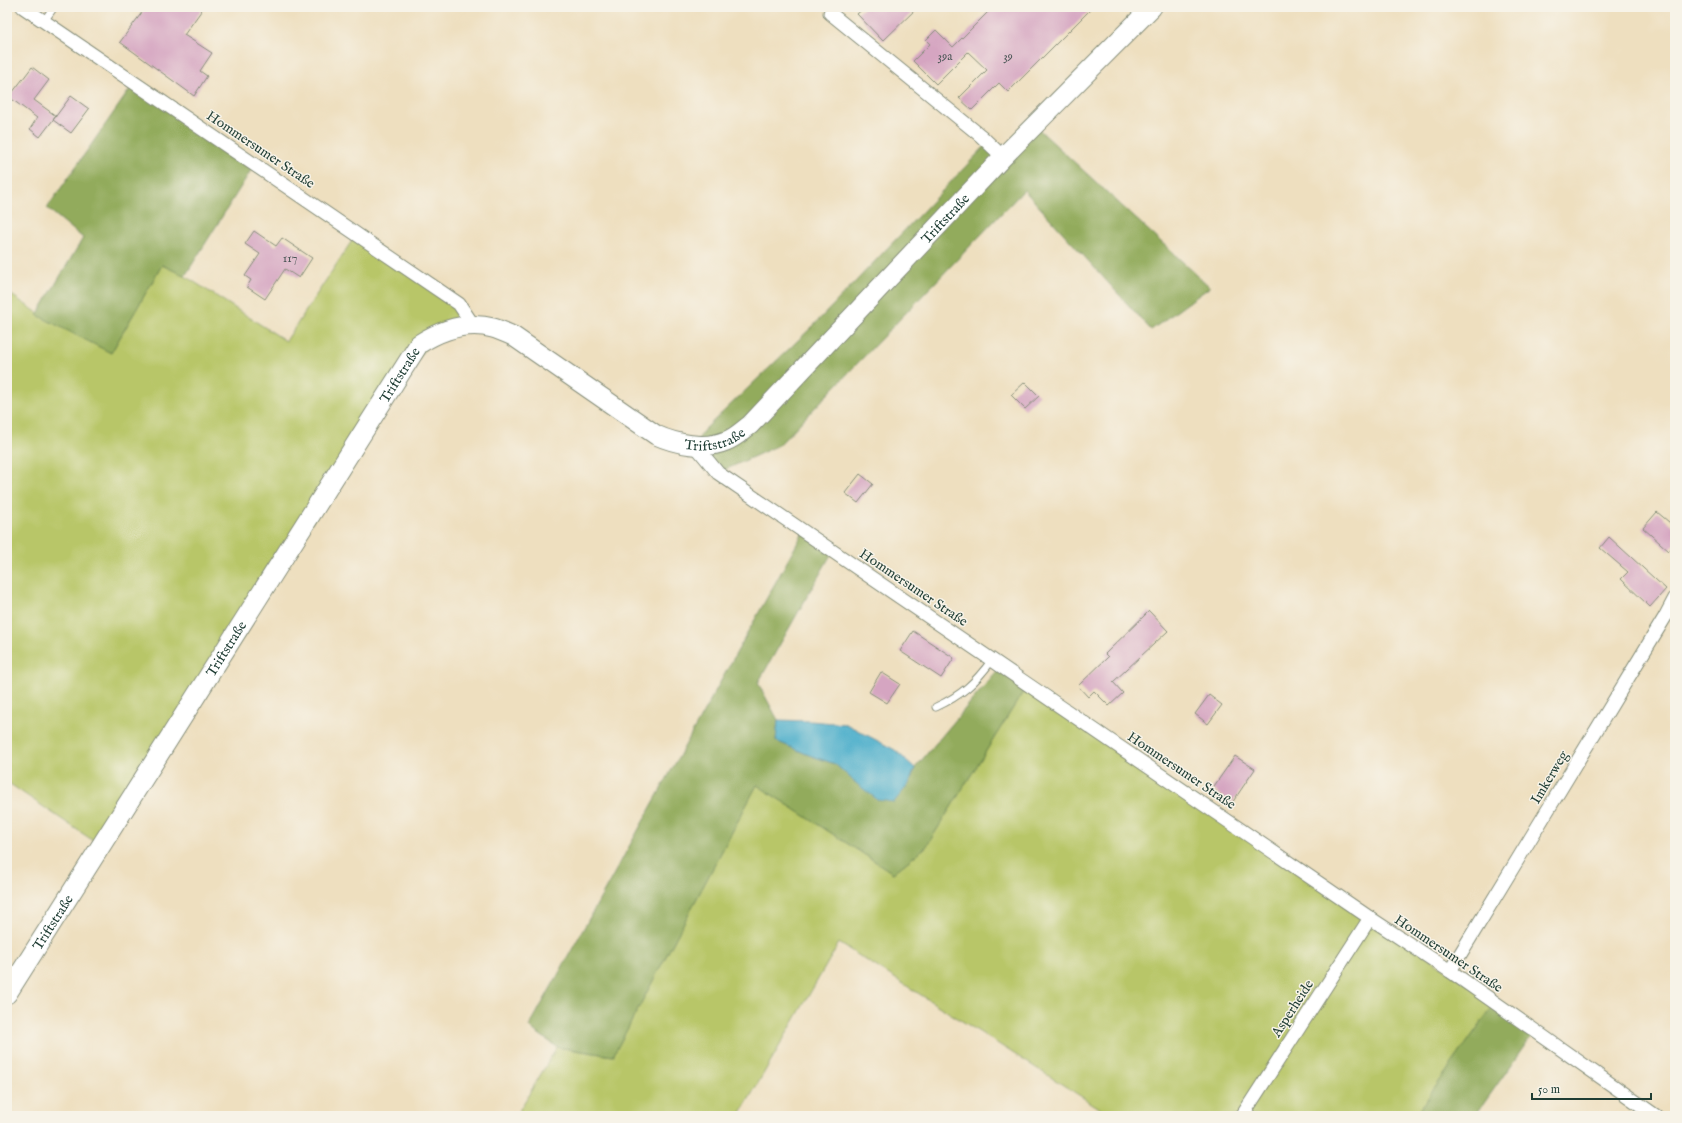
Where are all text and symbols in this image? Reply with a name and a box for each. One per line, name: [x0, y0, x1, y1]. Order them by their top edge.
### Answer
house number: 39a: [938, 49, 953, 64]
house number: 39: [1003, 49, 1013, 64]
street label: Hommersumer Straße: [203, 107, 319, 193]
street label: Triftstraße: [918, 190, 974, 248]
house number: 117: [283, 251, 297, 266]
street label: Triftstraße: [376, 344, 425, 407]
street label: Triftstraße: [683, 424, 750, 455]
street label: Hommersumer Straße: [856, 545, 972, 631]
street label: Triftstraße: [202, 617, 251, 680]
street label: Hommersumer Straße: [1124, 728, 1240, 814]
street label: Imkerweg: [1527, 747, 1573, 807]
street label: Triftstraße: [29, 891, 78, 954]
street label: Hommersumer Straße: [1391, 911, 1507, 997]
street label: Asperheide: [1267, 976, 1318, 1042]
scale bar: [1532, 1075, 1651, 1101]
text: 50 m: [1538, 1082, 1560, 1097]

